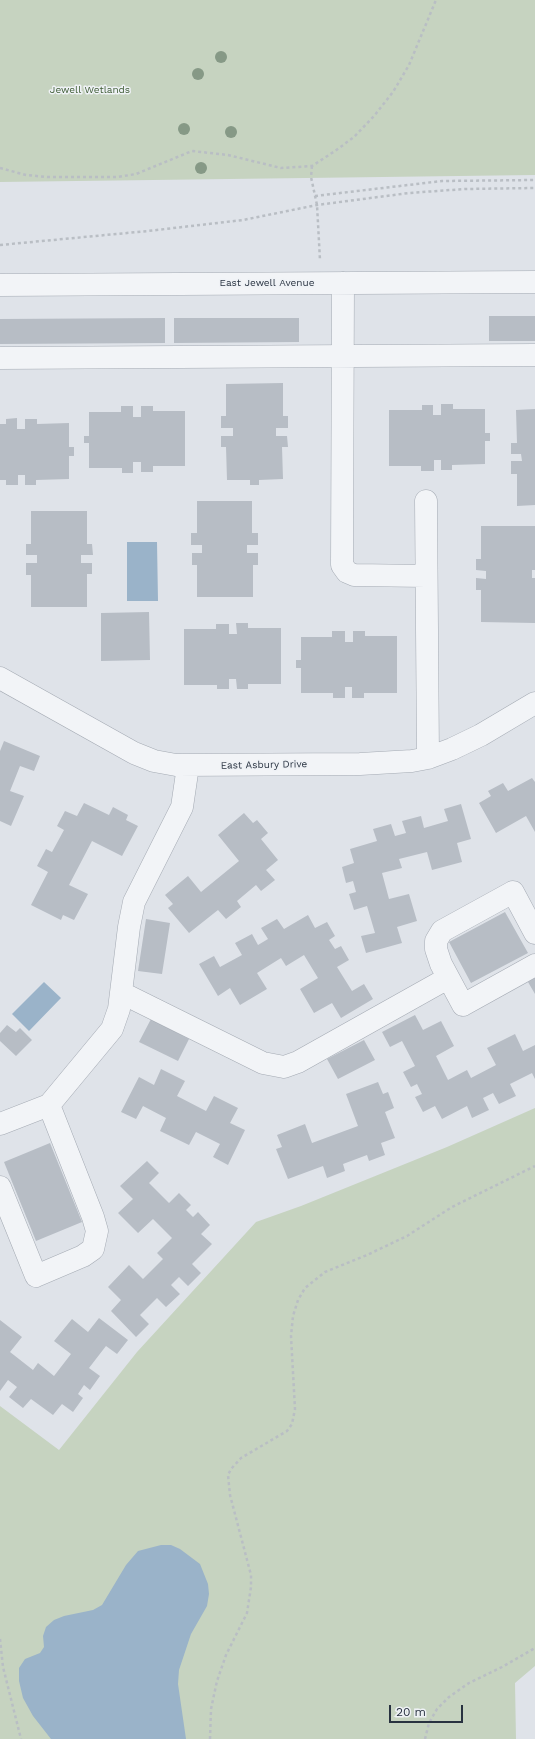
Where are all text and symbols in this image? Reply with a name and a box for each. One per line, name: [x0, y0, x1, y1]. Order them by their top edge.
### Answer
park label: Jewell Wetlands: [50, 84, 130, 96]
street label: East Jewell Avenue: [219, 277, 315, 289]
street label: East Asbury Drive: [221, 758, 307, 772]
scale bar: [391, 1697, 465, 1723]
text: 20 m: [396, 1705, 426, 1719]

